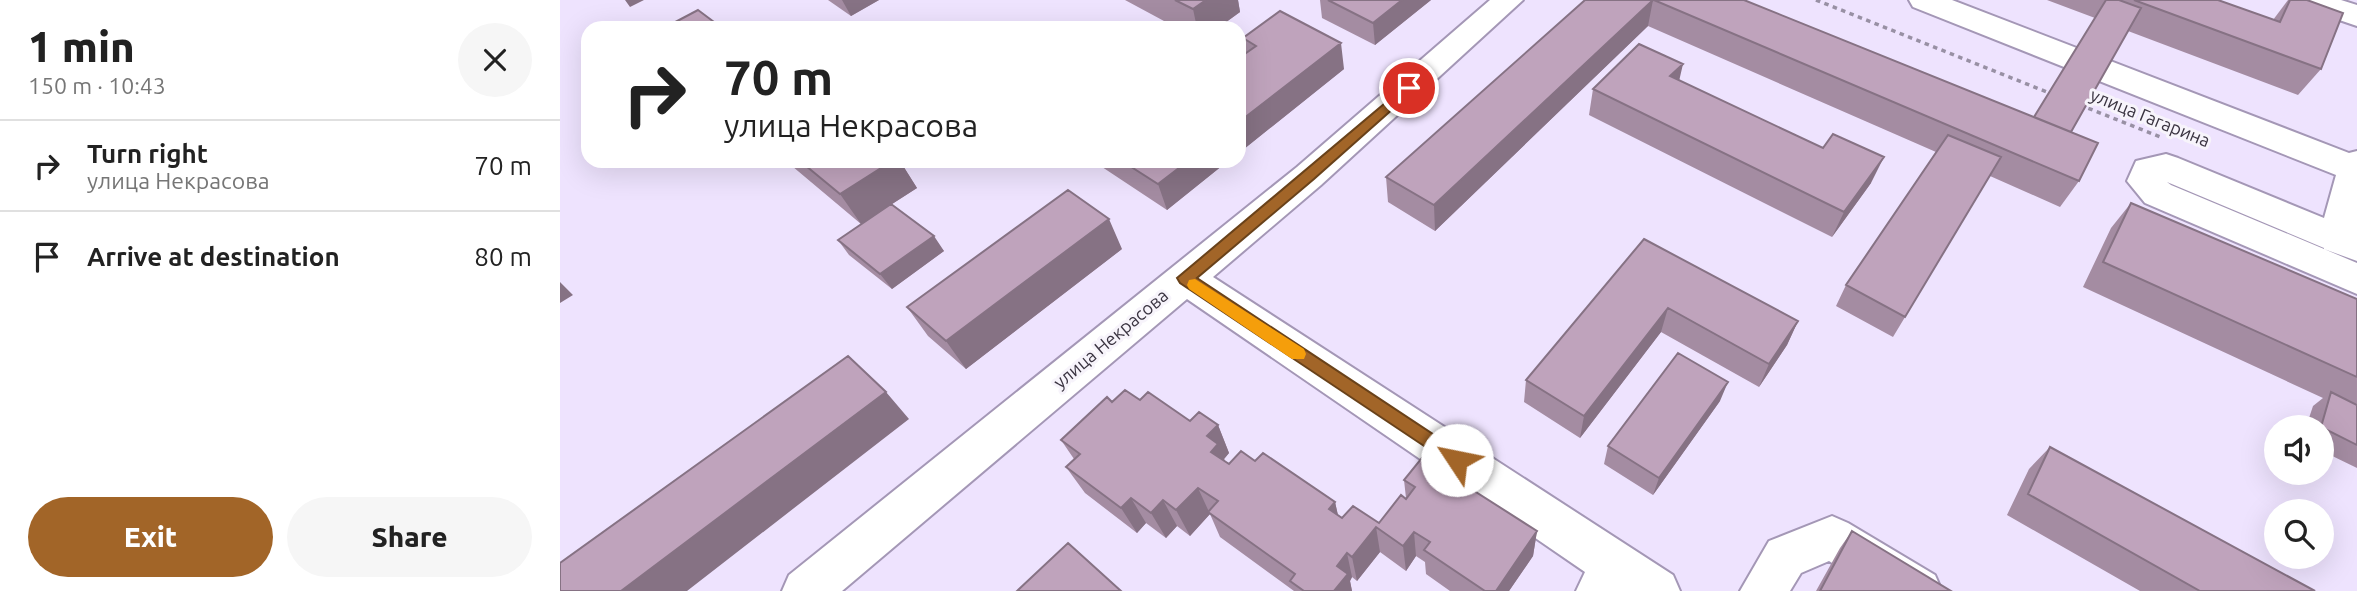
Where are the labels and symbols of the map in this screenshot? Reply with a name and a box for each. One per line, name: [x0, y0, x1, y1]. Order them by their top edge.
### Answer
pin: [1379, 58, 1439, 118]
street label: улица Гагарина: [2088, 84, 2213, 150]
street label: улица Некрасова: [1049, 285, 1172, 392]
position arrow: [1420, 423, 1494, 497]

